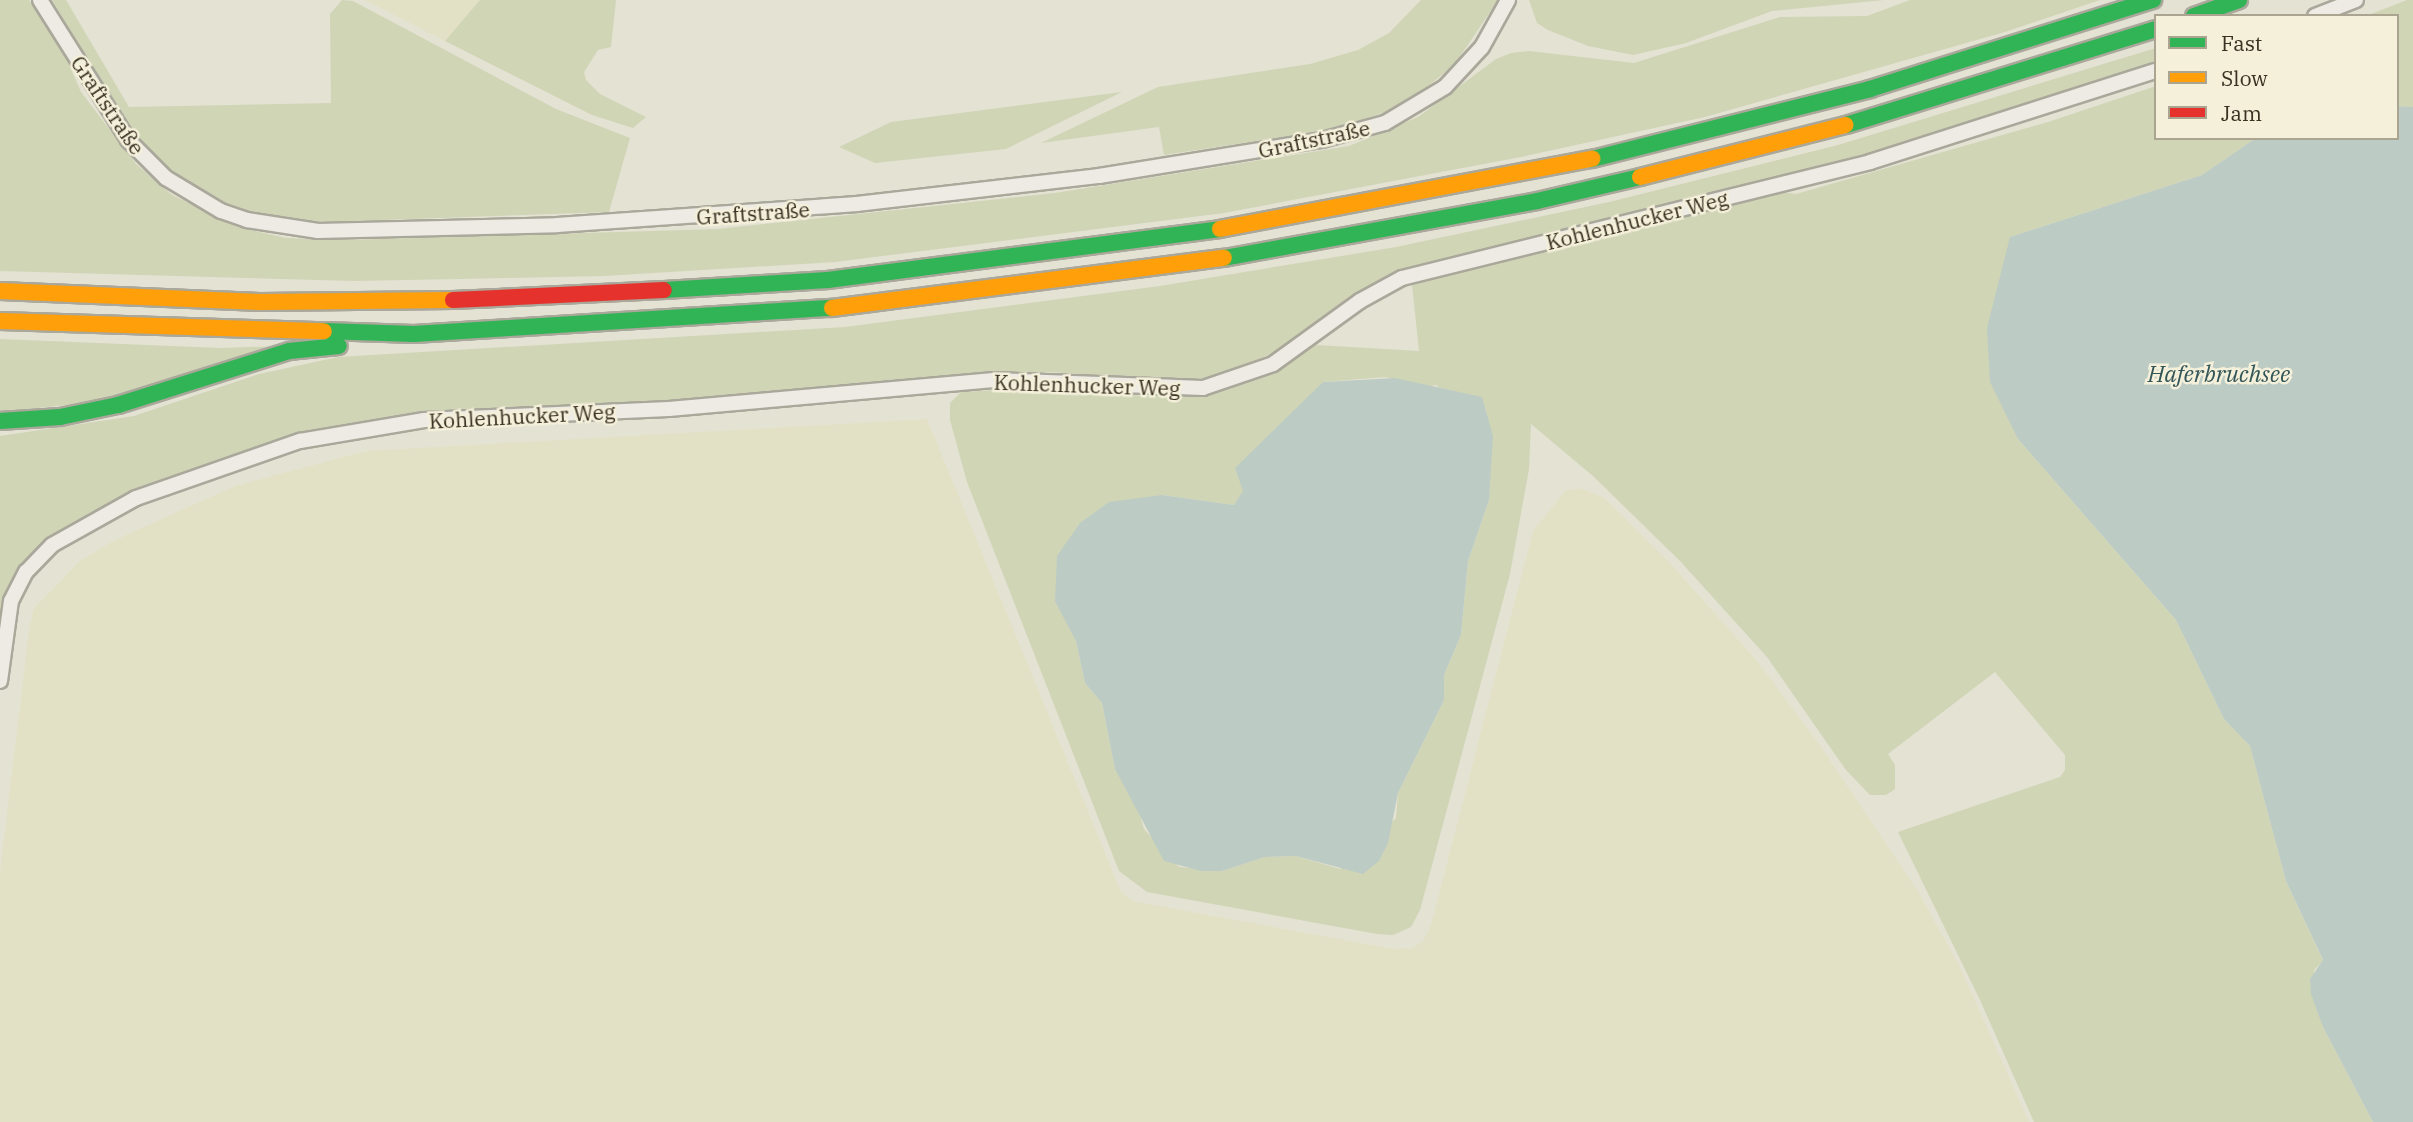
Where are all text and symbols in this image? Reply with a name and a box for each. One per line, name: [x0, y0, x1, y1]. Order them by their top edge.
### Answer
legend: [2154, 14, 2399, 140]
text: Fast: [2221, 29, 2262, 57]
street label: Graftstraße: [66, 51, 150, 159]
text: Slow: [2221, 64, 2268, 92]
text: Jam: [2221, 99, 2262, 127]
street label: Graftstraße: [1256, 115, 1372, 163]
street label: Kohlenhucker Weg: [1543, 185, 1731, 255]
street label: Graftstraße: [696, 196, 810, 230]
water label: Haferbruchsee: [2148, 359, 2290, 387]
street label: Kohlenhucker Weg: [993, 369, 1181, 401]
street label: Kohlenhucker Weg: [428, 399, 616, 433]

